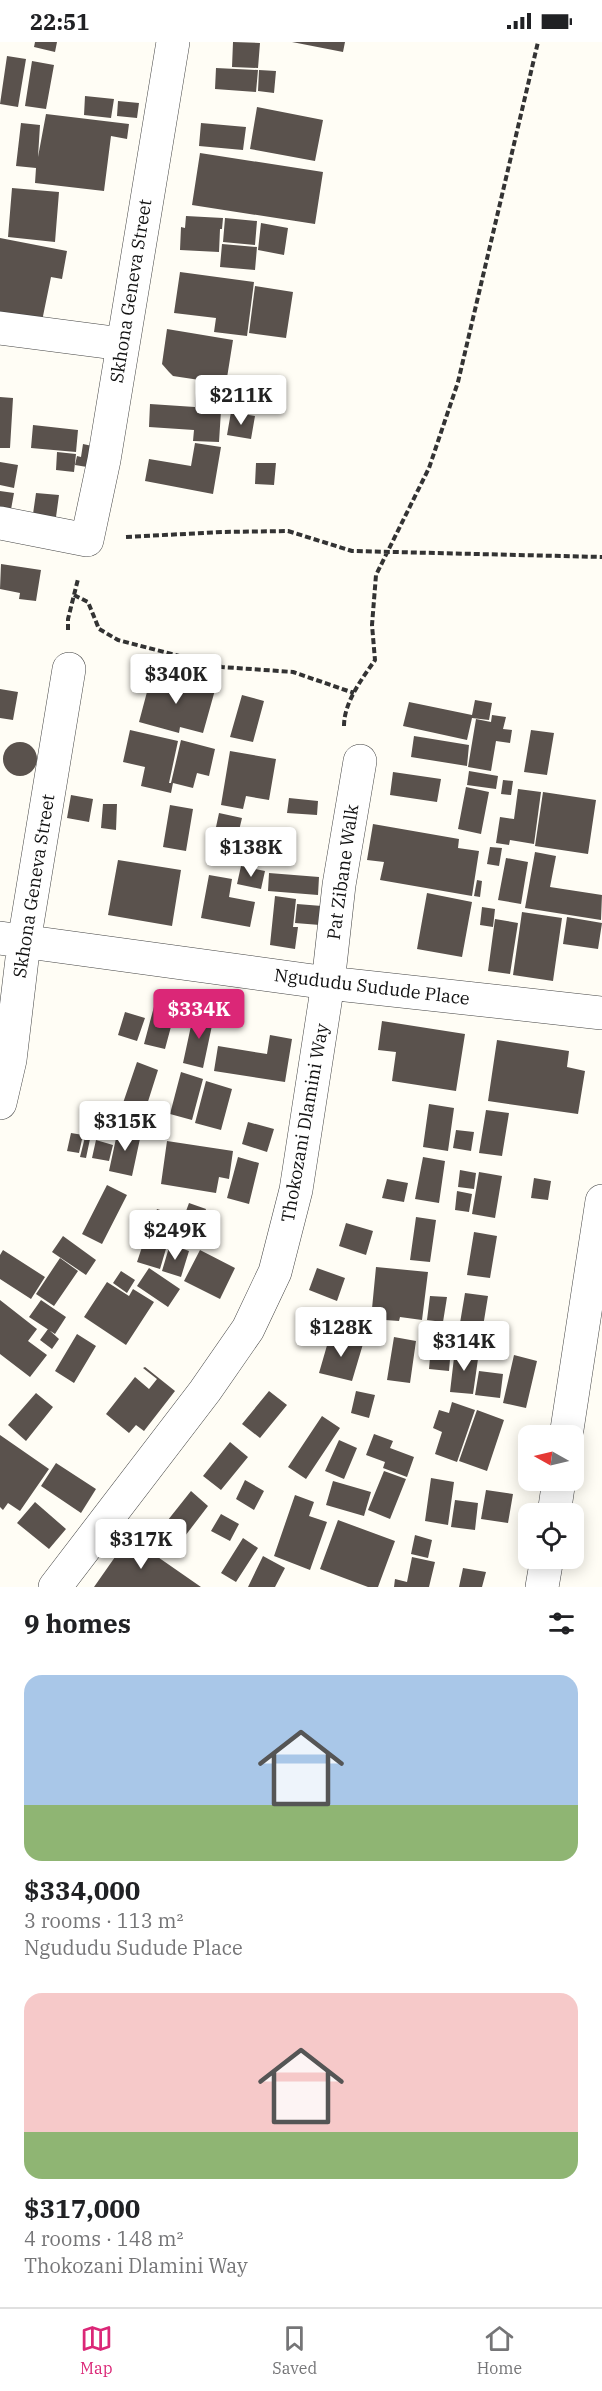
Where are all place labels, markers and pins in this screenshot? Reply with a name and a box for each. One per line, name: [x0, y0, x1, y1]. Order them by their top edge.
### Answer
pin: $211K: [199, 375, 283, 426]
pin: $340K: [134, 654, 218, 705]
pin: $138K: [209, 827, 293, 878]
pin: $334K: [157, 989, 241, 1040]
pin: $315K: [83, 1101, 167, 1152]
pin: $249K: [133, 1210, 217, 1261]
pin: $128K: [299, 1307, 383, 1358]
pin: $314K: [422, 1321, 506, 1372]
pin: $317K: [99, 1519, 183, 1570]

